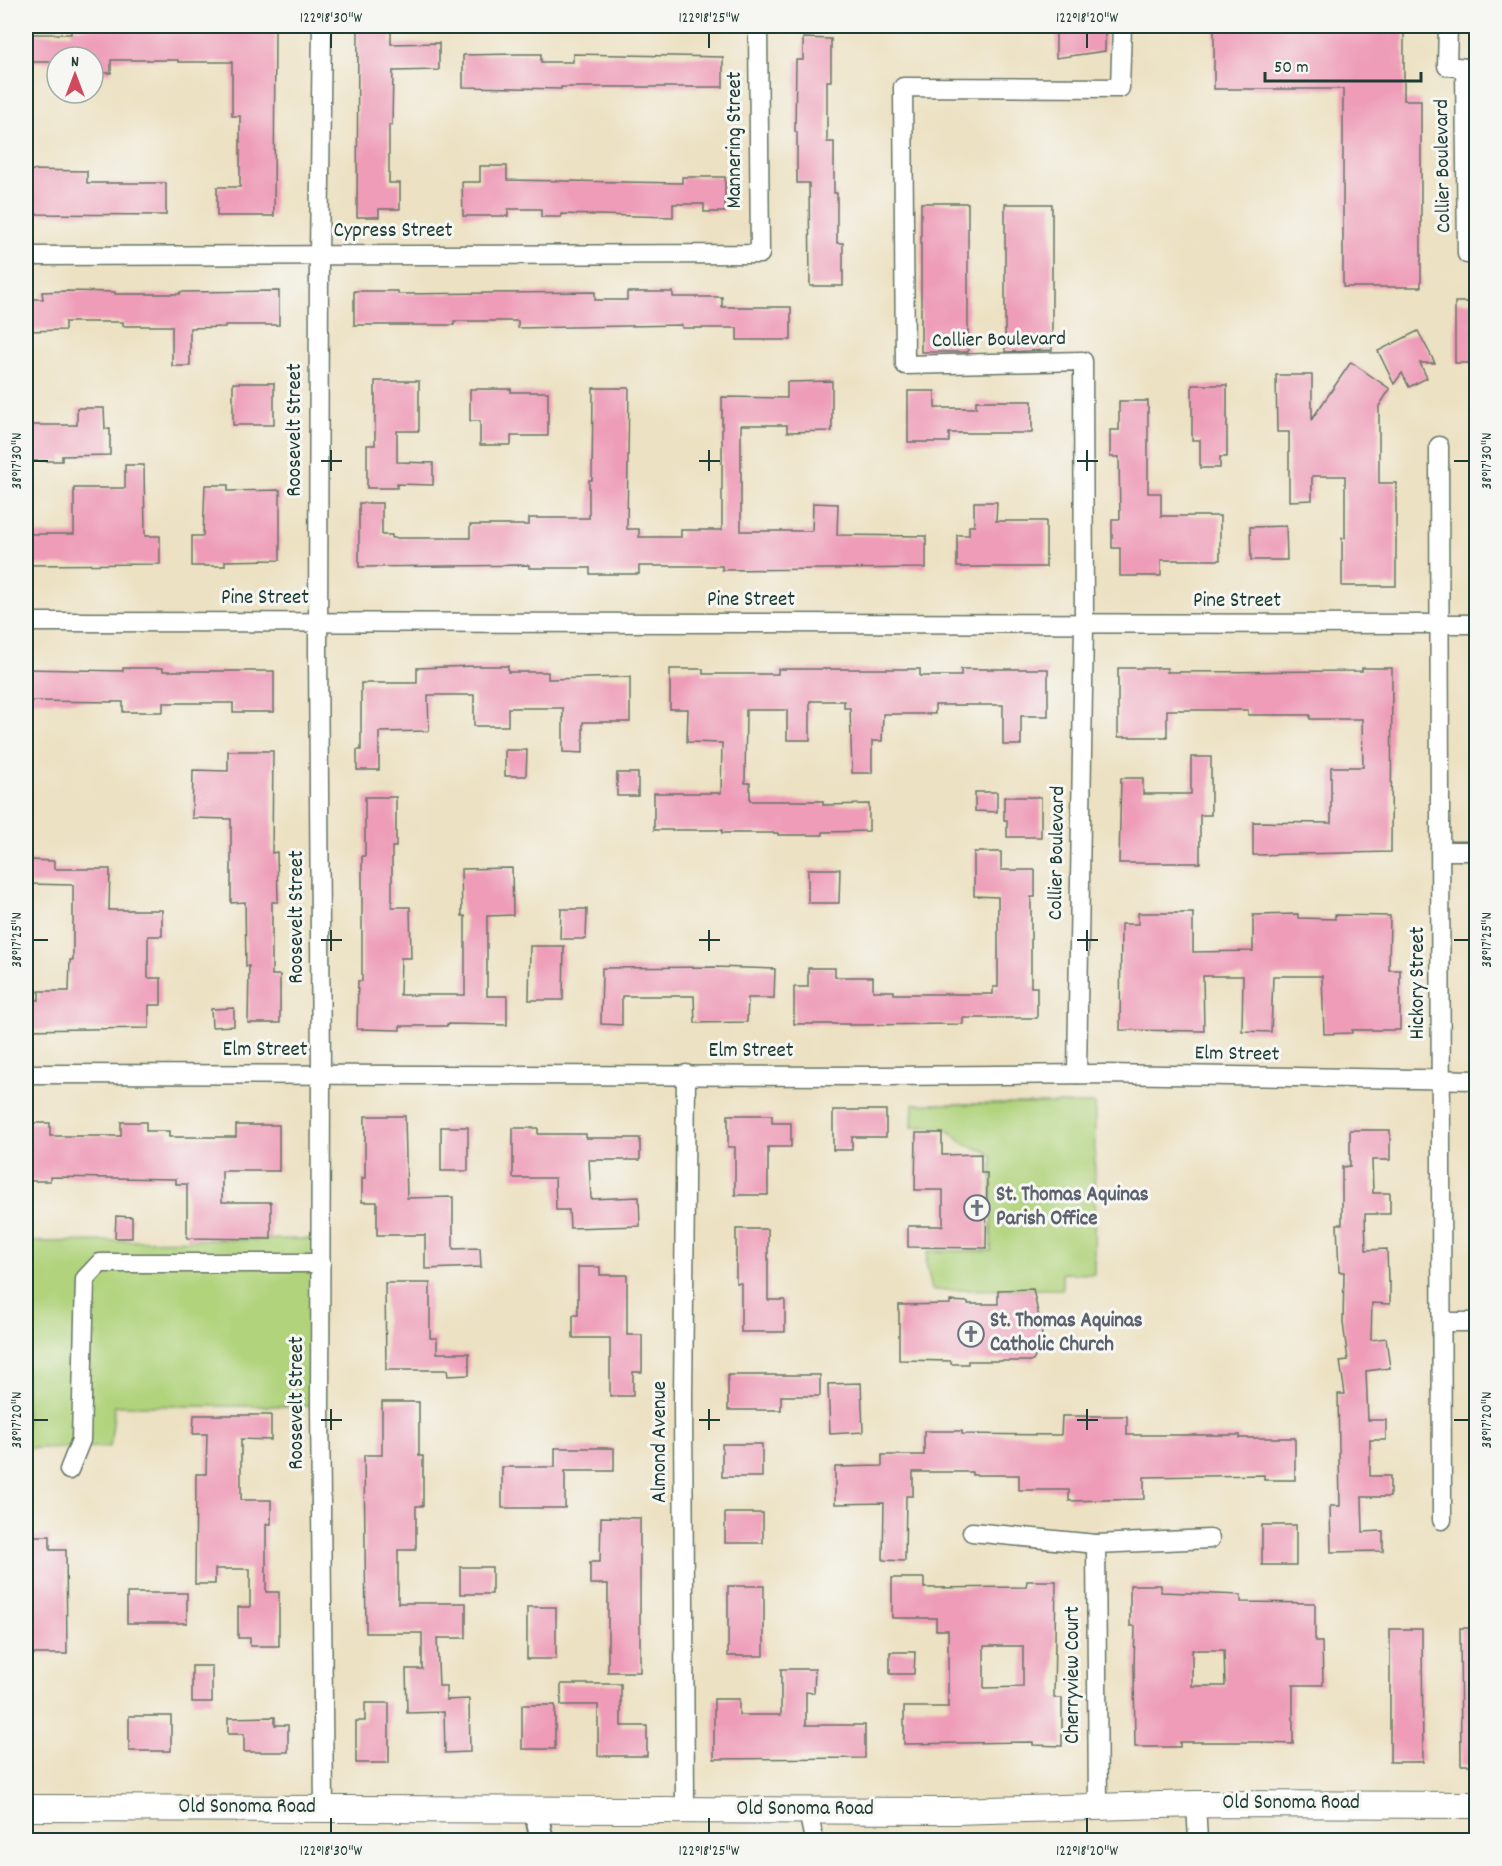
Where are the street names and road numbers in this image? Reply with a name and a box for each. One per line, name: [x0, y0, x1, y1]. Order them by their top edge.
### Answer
street label: Mannering Street: [721, 71, 751, 209]
street label: Collier Boulevard: [1428, 99, 1460, 233]
street label: Cypress Street: [333, 217, 453, 247]
street label: Collier Boulevard: [932, 325, 1066, 357]
street label: Roosevelt Street: [281, 363, 311, 497]
street label: Pine Street: [221, 584, 309, 614]
street label: Pine Street: [707, 586, 795, 616]
street label: Pine Street: [1193, 587, 1281, 617]
street label: Collier Boulevard: [1042, 786, 1074, 920]
street label: Roosevelt Street: [283, 850, 313, 984]
street label: Hickory Street: [1404, 926, 1434, 1040]
street label: Elm Street: [223, 1036, 308, 1066]
street label: Elm Street: [709, 1037, 794, 1067]
street label: Elm Street: [1194, 1039, 1280, 1071]
street label: Roosevelt Street: [283, 1336, 313, 1470]
street label: Almond Avenue: [646, 1381, 676, 1503]
street label: Cherryview Court: [1059, 1606, 1089, 1744]
street label: Old Sonoma Road: [1222, 1789, 1360, 1819]
street label: Old Sonoma Road: [178, 1793, 316, 1823]
street label: Old Sonoma Road: [736, 1795, 874, 1825]

